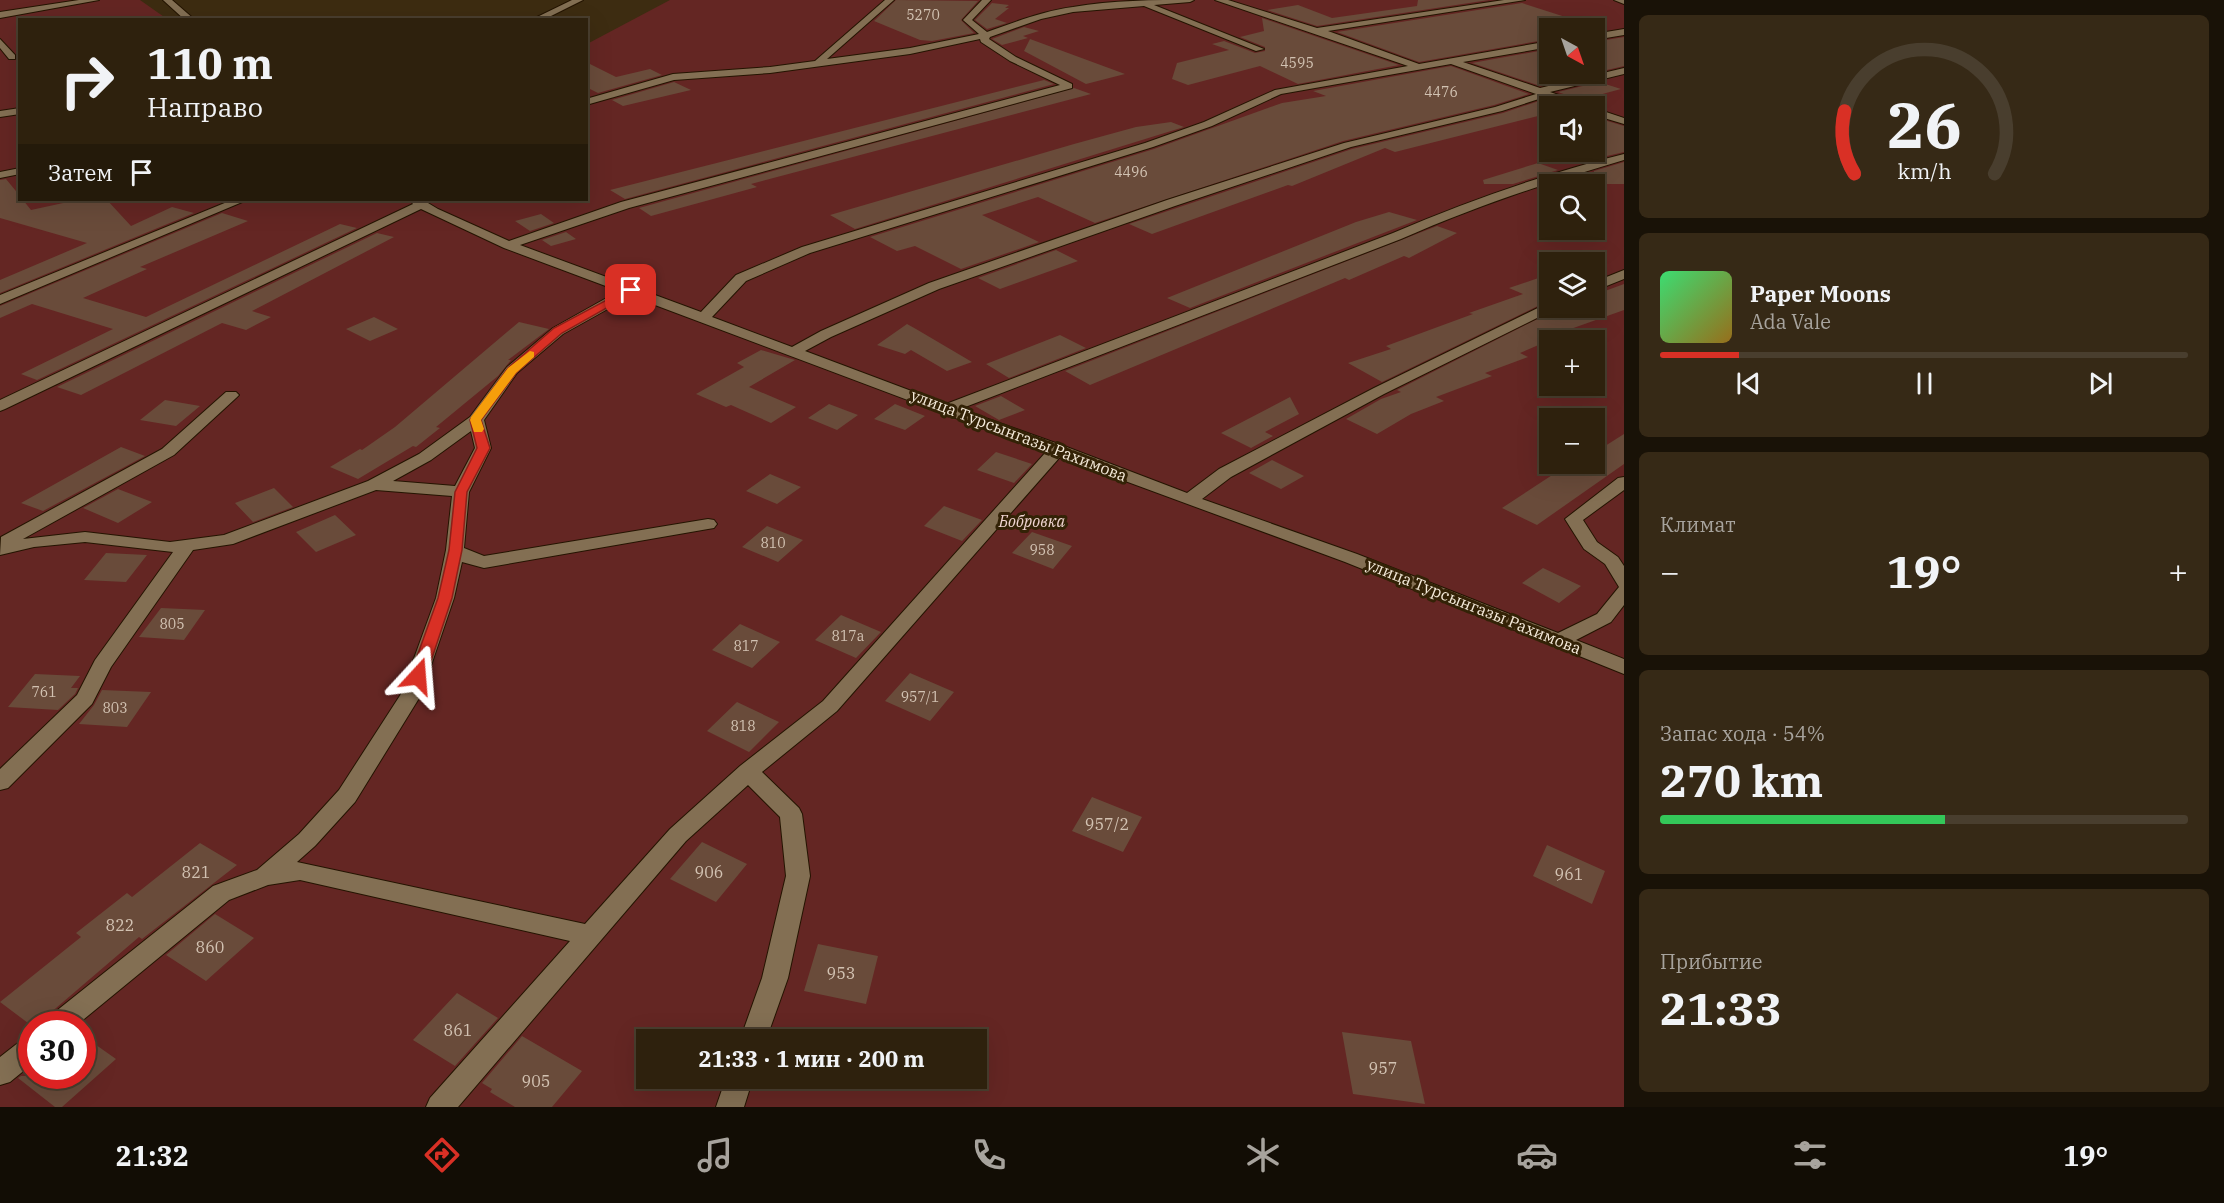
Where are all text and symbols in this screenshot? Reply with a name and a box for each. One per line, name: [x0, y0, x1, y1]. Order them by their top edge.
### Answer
house number: 5270: [906, 6, 940, 24]
north arrow: [1539, 18, 1605, 84]
map controls: [1539, 18, 1605, 474]
text: 110 m: [147, 36, 273, 91]
icon: right: [48, 42, 126, 120]
house number: 4595: [1280, 54, 1314, 72]
house number: 4476: [1424, 83, 1458, 101]
text: 26: [1887, 84, 1961, 165]
text: Направо: [147, 89, 263, 124]
button: sound: [1539, 96, 1605, 162]
icon: arrive: [125, 156, 158, 189]
text: km/h: [1897, 157, 1951, 185]
text: Затем: [48, 158, 113, 187]
house number: 4496: [1114, 163, 1148, 181]
button: search: [1539, 174, 1605, 240]
button: layers: [1539, 252, 1605, 318]
pin: [605, 264, 656, 315]
icon: arrive: [614, 273, 647, 306]
text: Paper Moons: [1750, 279, 1891, 308]
text: Ada Vale: [1750, 308, 1831, 335]
button: +: [1539, 330, 1605, 396]
icon: previous: [1732, 367, 1765, 400]
icon: pause: [1908, 367, 1941, 400]
icon: next: [2084, 367, 2117, 400]
street label: улица Турсынгазы Рахимова: [908, 384, 1130, 486]
button: −: [1539, 408, 1605, 474]
park label: Бобровка: [998, 511, 1065, 531]
text: Климат: [1660, 511, 1736, 538]
house number: 810: [760, 534, 786, 552]
house number: 958: [1029, 541, 1055, 559]
text: 19°: [1886, 542, 1962, 600]
text: −: [1660, 550, 1680, 593]
text: +: [2168, 550, 2188, 593]
street label: улица Турсынгазы Рахимова: [1364, 554, 1585, 658]
house number: 805: [159, 615, 185, 633]
house number: 817а: [832, 627, 865, 645]
house number: 817: [733, 637, 759, 655]
position arrow: [386, 644, 450, 708]
house number: 761: [31, 683, 57, 701]
house number: 957/1: [901, 688, 939, 706]
house number: 803: [102, 699, 128, 717]
house number: 818: [730, 717, 756, 735]
text: Запас хода · 54%: [1660, 720, 1825, 747]
text: 270 km: [1660, 751, 1823, 809]
house number: 957/2: [1085, 814, 1129, 834]
house number: 821: [182, 862, 210, 882]
house number: 906: [695, 862, 723, 882]
house number: 961: [1555, 864, 1583, 884]
house number: 822: [106, 915, 134, 935]
house number: 860: [196, 937, 224, 957]
text: Прибытие: [1660, 948, 1763, 975]
house number: 953: [827, 963, 855, 983]
text: 21:33: [1660, 979, 1782, 1037]
speed limit sign: 30: [18, 1011, 96, 1089]
house number: 861: [444, 1020, 472, 1040]
text: 21:33 · 1 мин · 200 m: [698, 1044, 925, 1073]
house number: 957: [1369, 1058, 1397, 1078]
house number: 905: [522, 1071, 550, 1091]
icon: directions: [421, 1134, 463, 1176]
icon: music: [694, 1134, 736, 1176]
icon: phone: [968, 1134, 1010, 1176]
icon: climate: [1242, 1134, 1284, 1176]
icon: car: [1516, 1134, 1558, 1176]
icon: filters: [1789, 1134, 1831, 1176]
text: 21:32: [116, 1138, 189, 1173]
text: 19°: [2063, 1138, 2108, 1173]

